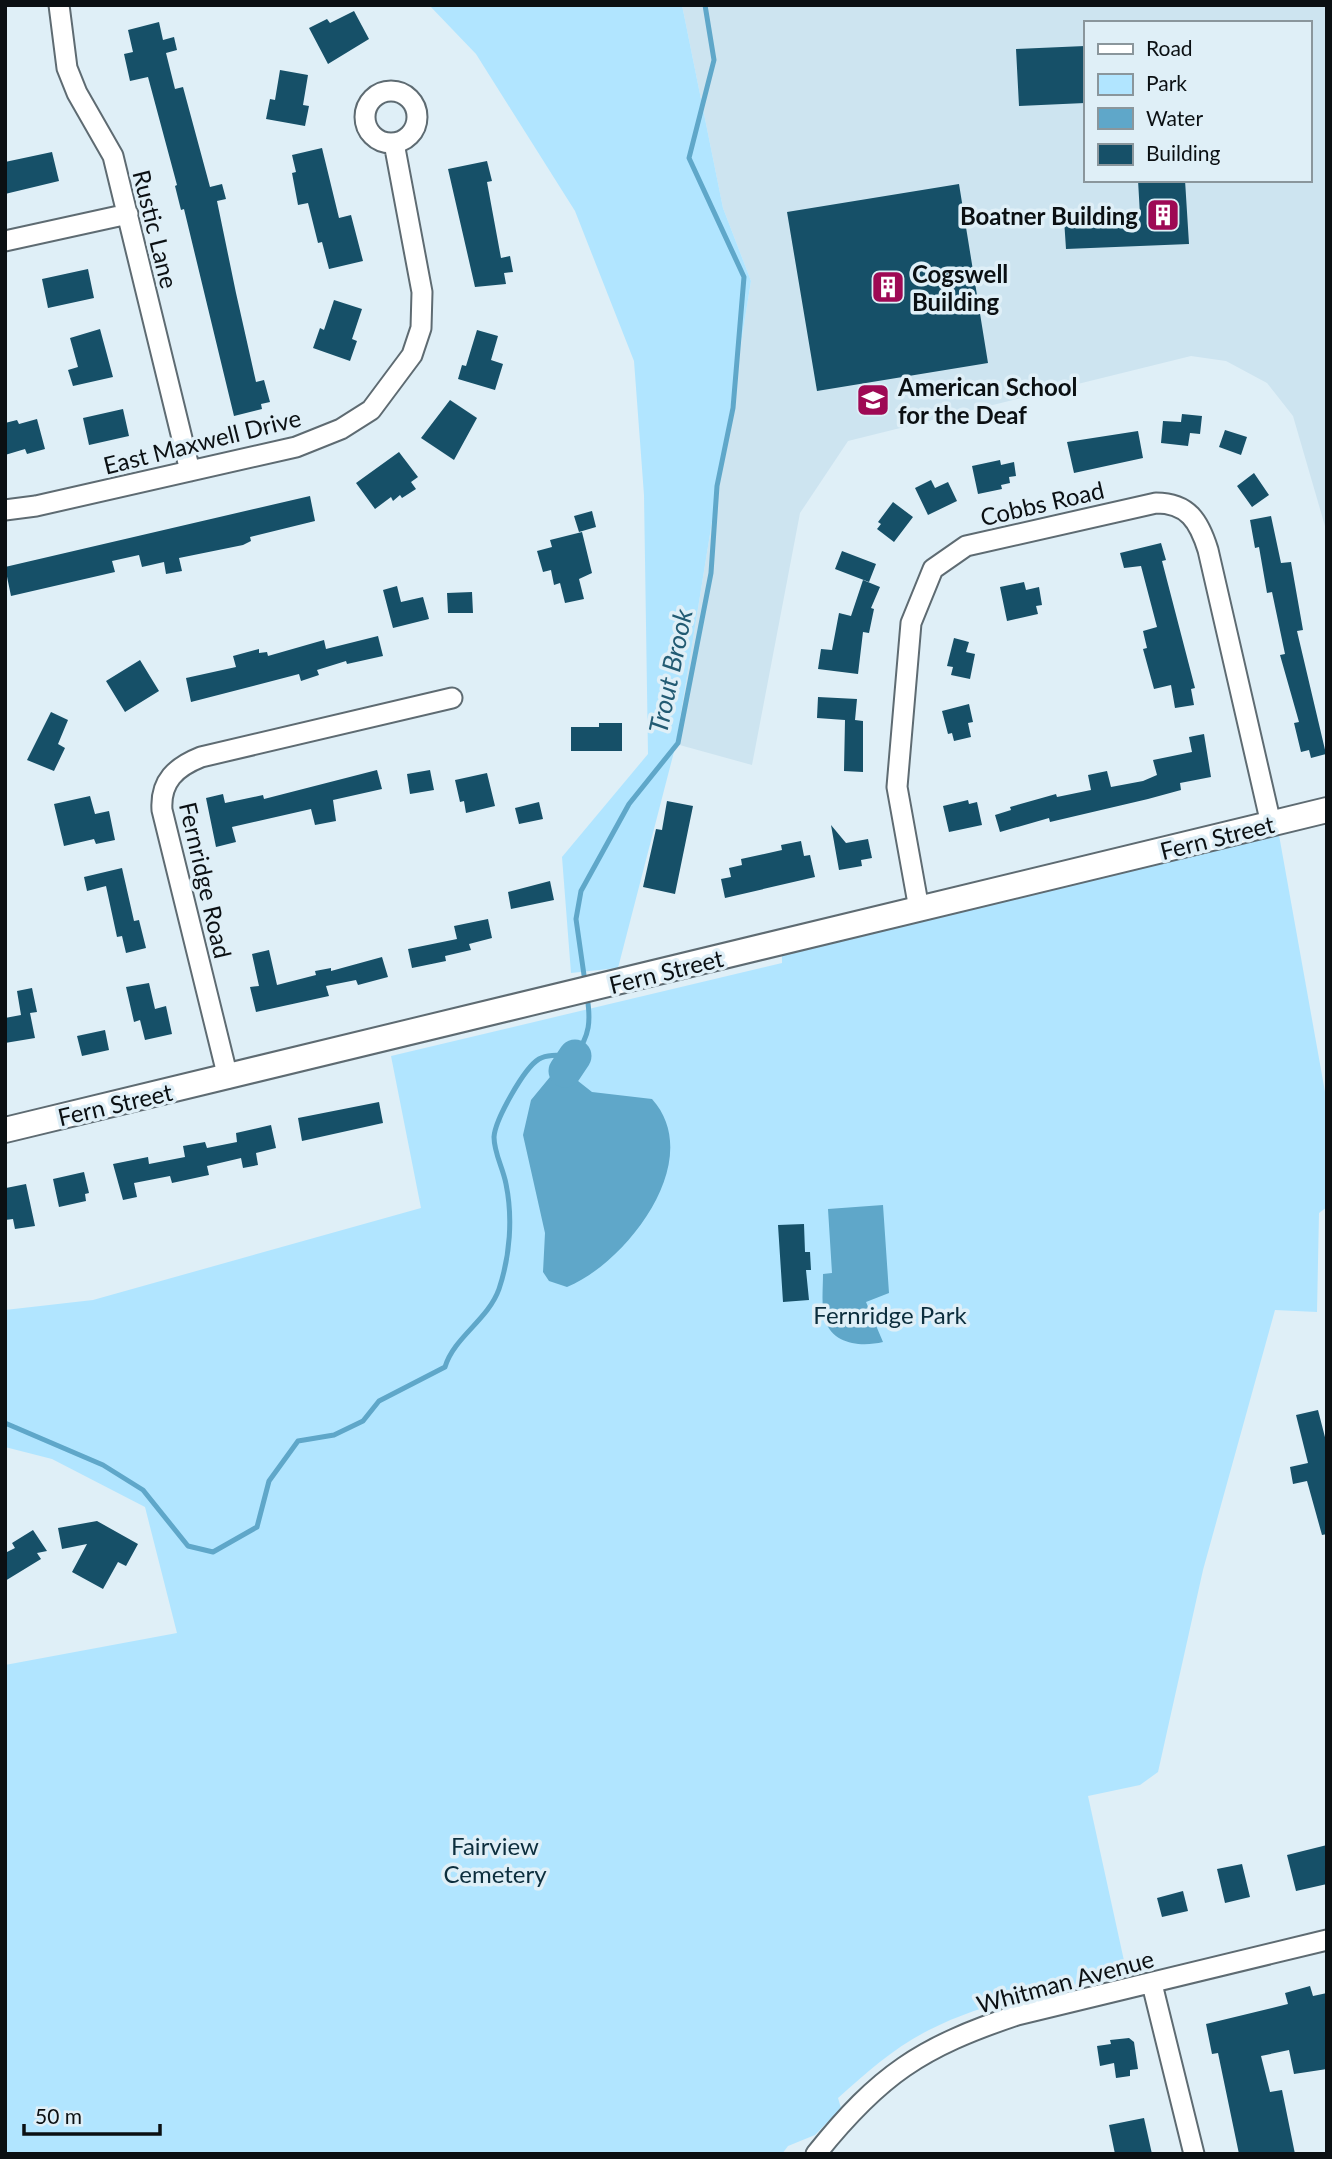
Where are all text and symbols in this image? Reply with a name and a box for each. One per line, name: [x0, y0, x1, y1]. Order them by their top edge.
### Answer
legend: [1084, 21, 1311, 182]
text: Road: [1146, 35, 1193, 60]
text: Park: [1146, 70, 1187, 95]
text: Water: [1146, 105, 1203, 130]
text: Building: [1146, 140, 1221, 165]
street label: Rustic Lane: [127, 167, 185, 291]
building icon: Boatner Building: [1144, 196, 1182, 234]
place label: Boatner Building: [960, 201, 1138, 230]
place label: Cogswell Building: [912, 259, 1008, 316]
building icon: Cogswell Building: [869, 268, 907, 306]
place label: American School for the Deaf: [897, 372, 1078, 429]
school or university icon: American School for the Deaf: [854, 381, 892, 419]
street label: East Maxwell Drive: [100, 402, 304, 480]
street label: Cobbs Road: [977, 475, 1107, 531]
water label: Trout Brook: [641, 605, 699, 736]
street label: Fernridge Road: [174, 799, 238, 961]
street label: Fern Street: [1157, 809, 1277, 865]
street label: Fern Street: [606, 943, 726, 999]
street label: Fern Street: [55, 1077, 175, 1131]
park label: Fernridge Park: [813, 1300, 967, 1329]
park label: Fairview Cemetery: [443, 1831, 547, 1888]
street label: Whitman Avenue: [973, 1943, 1157, 2019]
scale bar: [24, 2092, 161, 2136]
text: 50 m: [35, 2103, 82, 2128]

